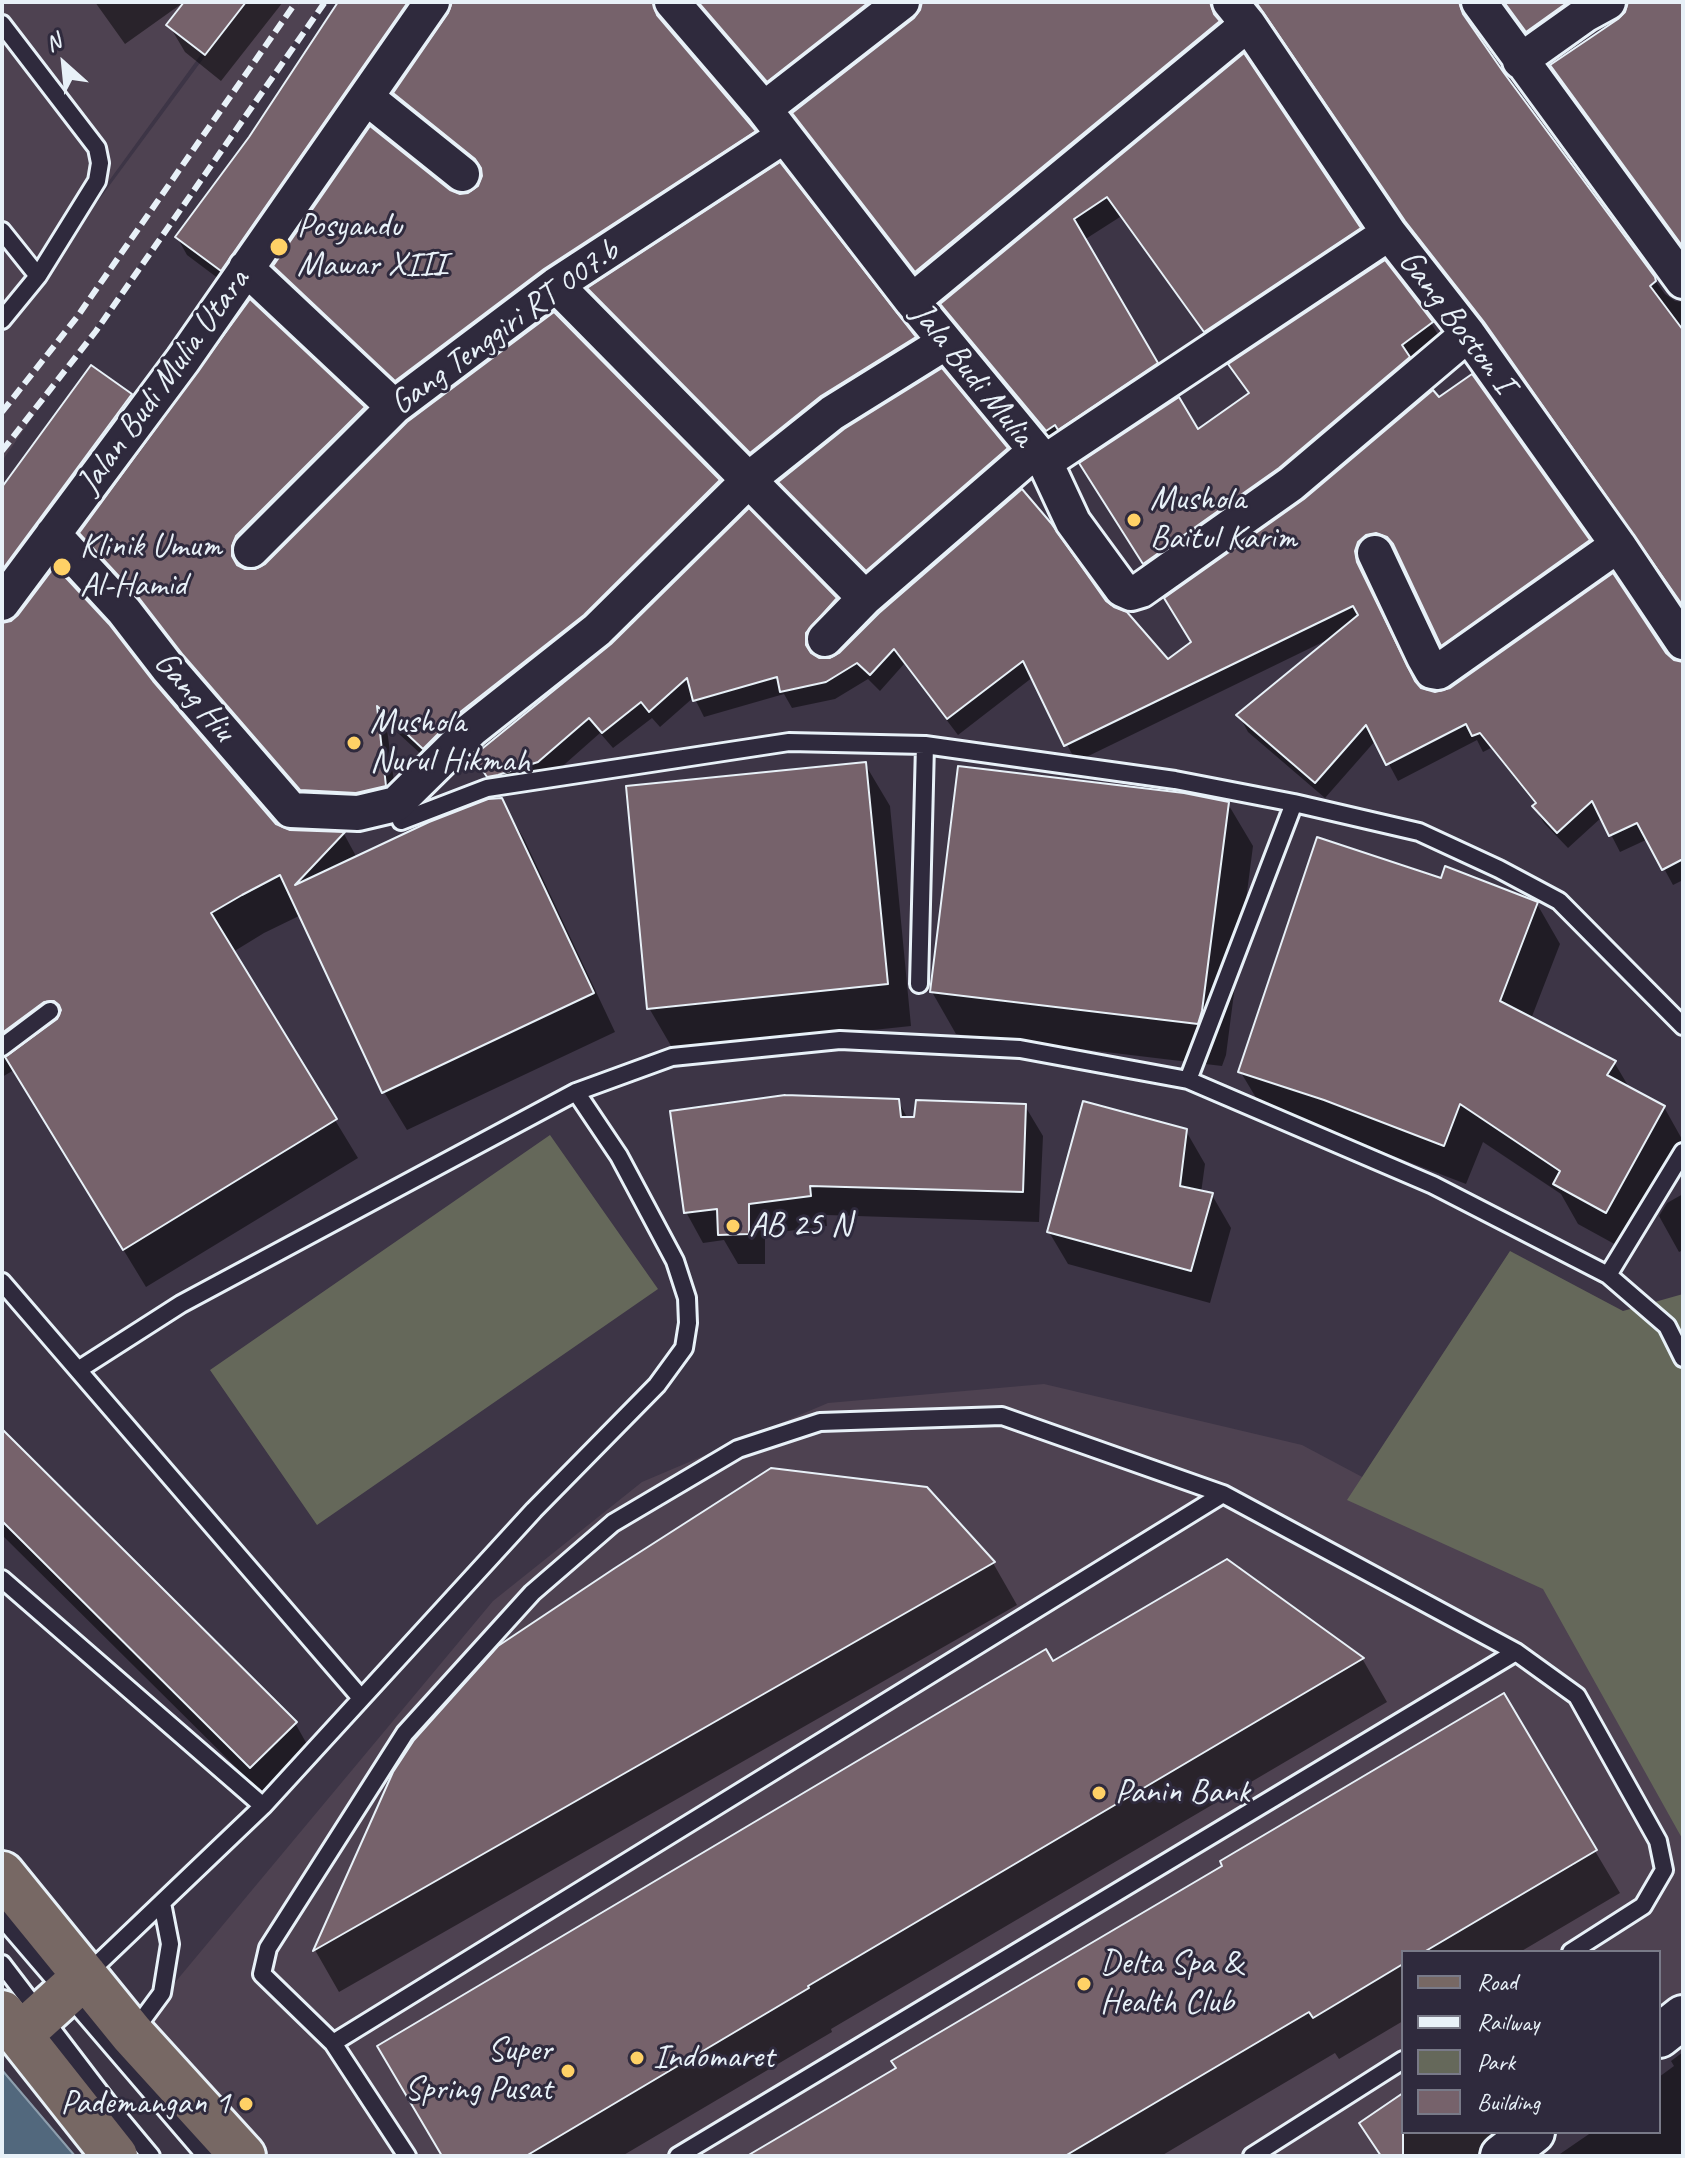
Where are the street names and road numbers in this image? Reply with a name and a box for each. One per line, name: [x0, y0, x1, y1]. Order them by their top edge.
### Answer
street label: Gang Tenggiri RT 007.b: [383, 231, 627, 425]
street label: Gang Boston I: [1389, 242, 1523, 402]
street label: Jalan Budi Mulia Utara: [69, 262, 259, 502]
street label: Jala Budi Mulia: [901, 295, 1043, 455]
street label: Gang Hiu: [144, 644, 244, 750]

